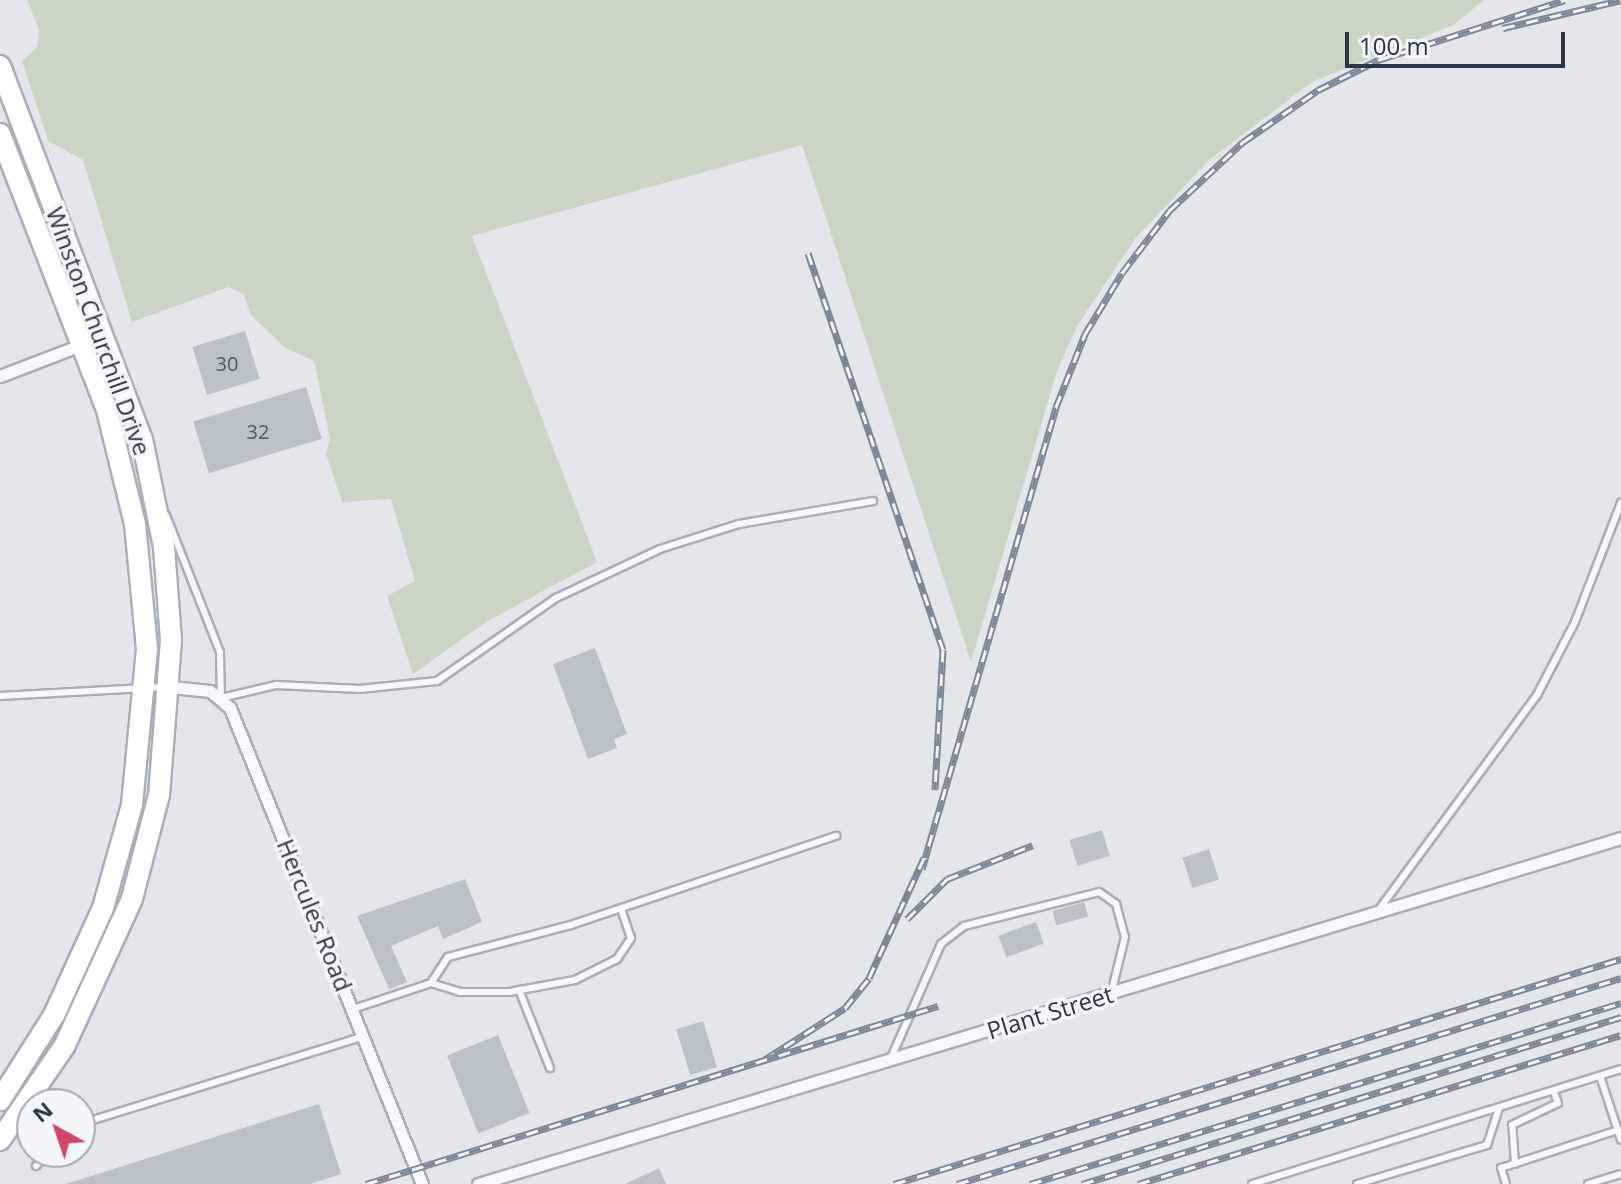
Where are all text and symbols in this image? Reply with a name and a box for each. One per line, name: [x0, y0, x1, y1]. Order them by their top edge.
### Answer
scale bar: [1349, 16, 1569, 66]
text: 100 m: [1359, 29, 1429, 62]
street label: Winston Churchill Drive: [41, 203, 157, 459]
house number: 30: [216, 351, 238, 375]
house number: 32: [247, 419, 269, 443]
street label: Hercules Road: [271, 835, 359, 995]
street label: Plant Street: [983, 979, 1117, 1045]
north arrow: [16, 1088, 96, 1168]
text: N: [25, 1094, 58, 1128]

